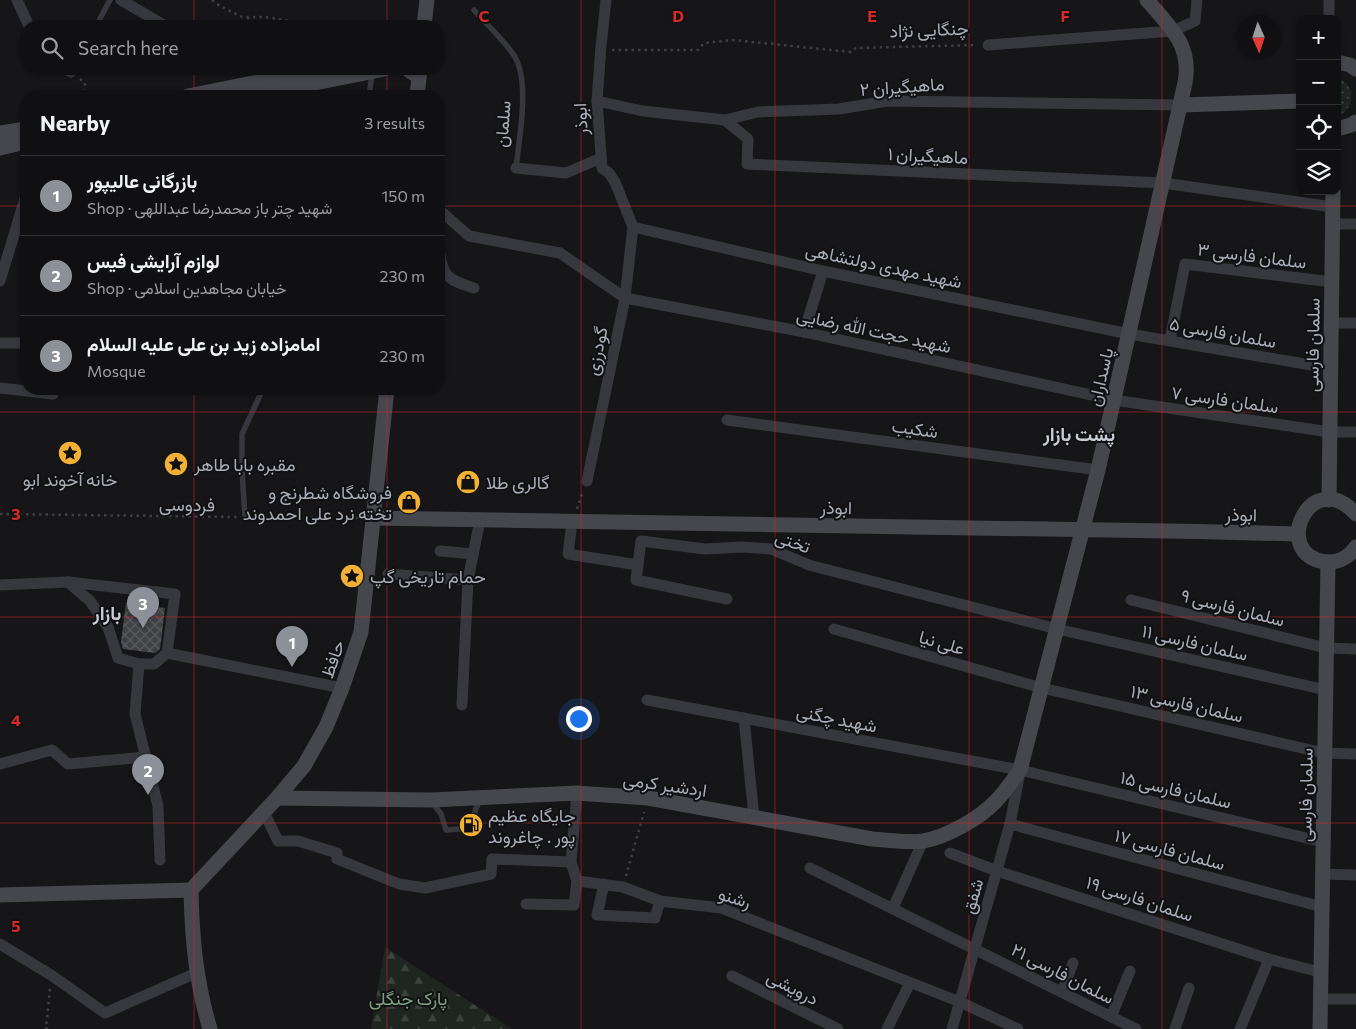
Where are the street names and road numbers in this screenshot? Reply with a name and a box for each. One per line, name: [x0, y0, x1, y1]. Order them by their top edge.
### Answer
street label: چنگایی نژاد: [889, 17, 969, 43]
street label: ماهیگیران ۲: [859, 72, 945, 101]
street label: سلمان: [489, 100, 515, 148]
street label: ابوذر: [568, 102, 593, 137]
street label: ماهیگیران ۱: [887, 142, 969, 169]
street label: سلمان فارسی ۳: [1196, 237, 1308, 274]
street label: شهید مهدی دولتشاهی: [804, 238, 964, 293]
street label: سلمان فارسی: [1300, 298, 1325, 392]
street label: شهید حجت الله رضایی: [794, 303, 953, 358]
street label: سلمان فارسی ۵: [1168, 312, 1278, 353]
street label: گودرزی: [580, 325, 613, 378]
street label: پاسداران: [1083, 346, 1119, 409]
street label: سلمان فارسی ۷: [1170, 381, 1280, 418]
street label: شکیب: [890, 414, 940, 442]
street label: فردوسی: [159, 493, 215, 516]
street label: ابوذر: [819, 496, 852, 519]
street label: ابوذر: [1224, 503, 1257, 526]
street label: تختی: [772, 525, 814, 558]
street label: سلمان فارسی ۹: [1179, 583, 1287, 631]
street label: سلمان فارسی ۱۱: [1140, 619, 1250, 666]
street label: علی نیا: [916, 625, 967, 660]
street label: حافظ: [315, 637, 349, 681]
street label: سلمان فارسی ۱۳: [1128, 679, 1245, 728]
street label: شهید چگنی: [794, 699, 879, 739]
street label: سلمان فارسی: [1293, 748, 1318, 842]
street label: سلمان فارسی ۱۵: [1118, 766, 1234, 813]
street label: اردشیر کرمی: [622, 767, 708, 802]
street label: سلمان فارسی ۱۷: [1112, 824, 1228, 875]
street label: سلمان فارسی ۱۹: [1083, 870, 1196, 927]
street label: شفق: [957, 876, 988, 916]
street label: رشنو: [716, 882, 754, 913]
street label: سلمان فارسی ۲۱: [1008, 938, 1118, 1009]
street label: درویشی: [763, 965, 822, 1010]

